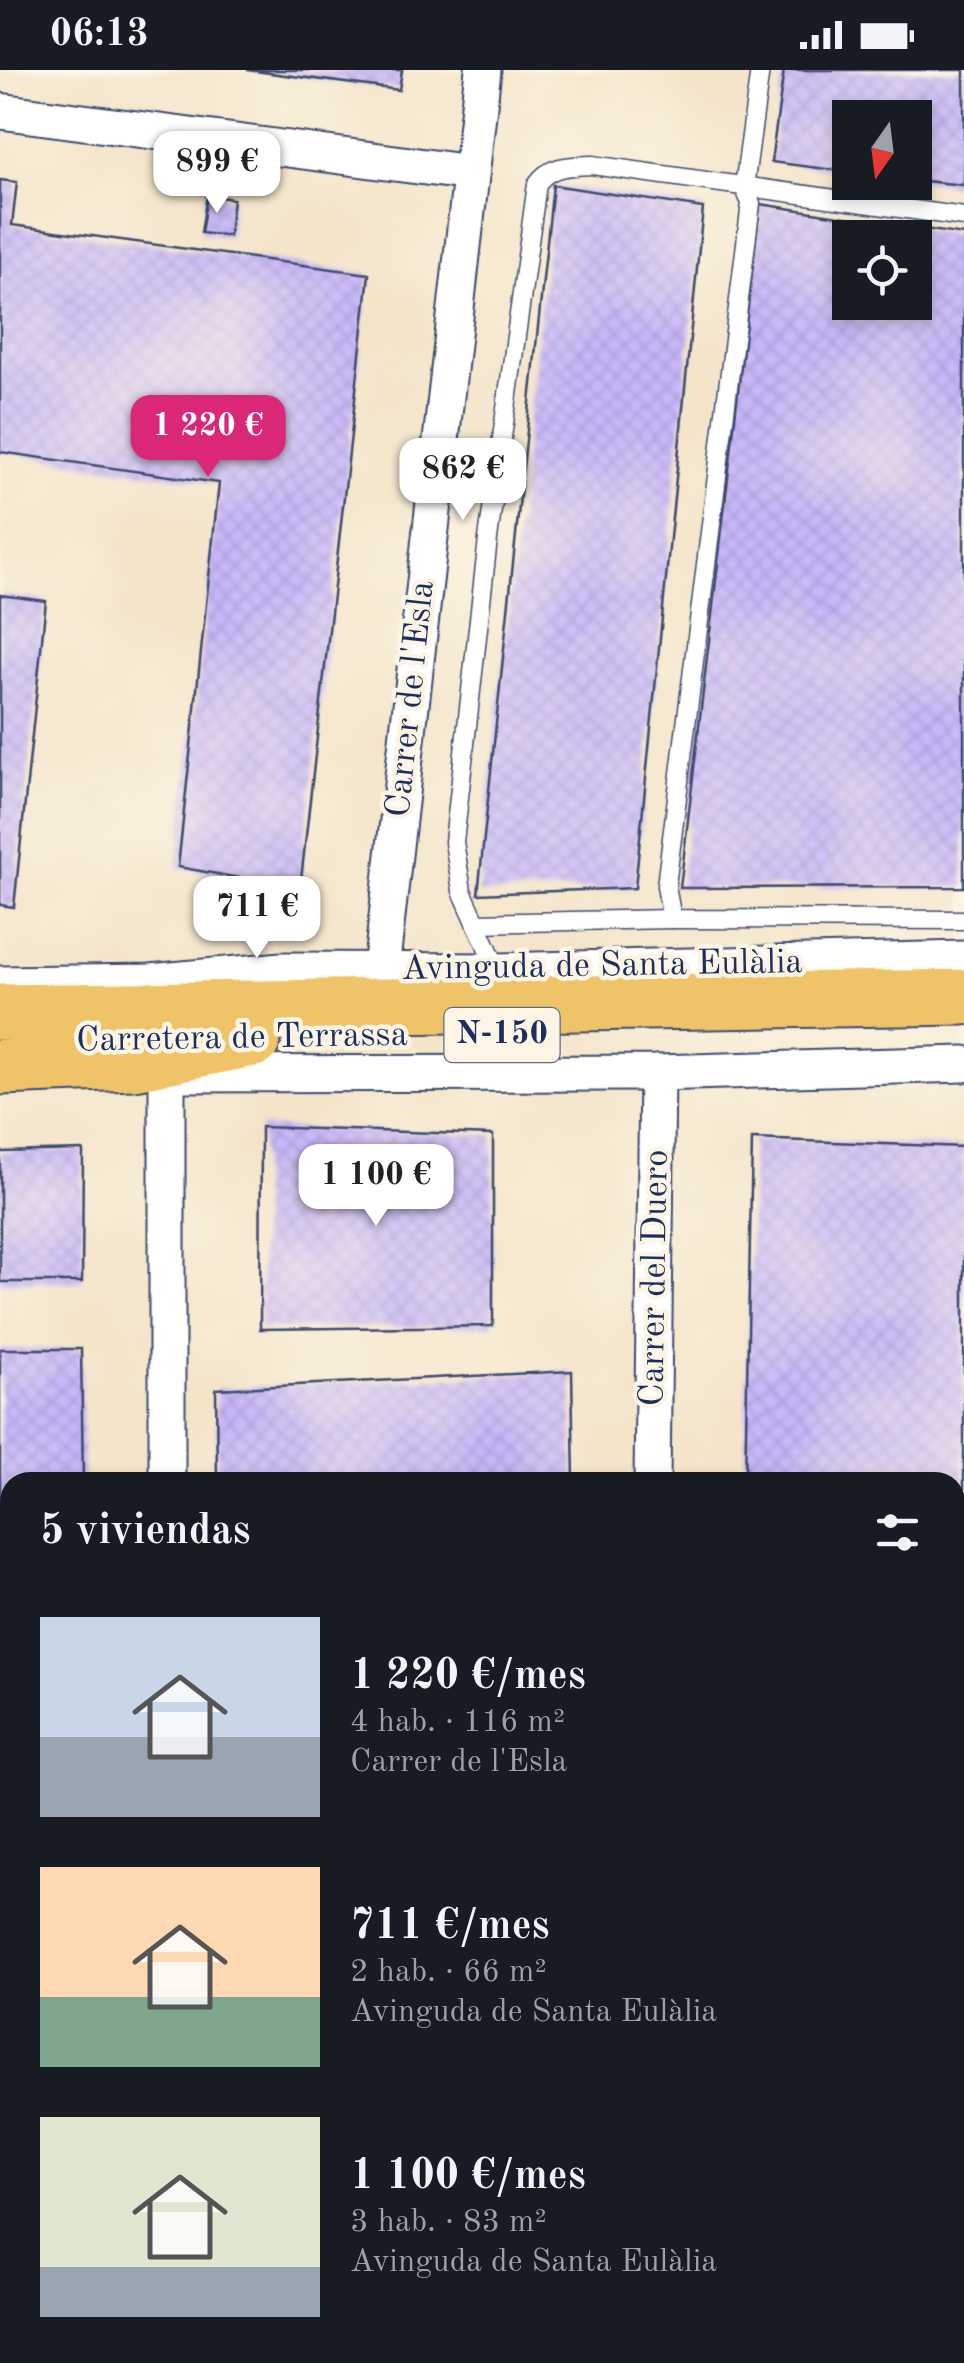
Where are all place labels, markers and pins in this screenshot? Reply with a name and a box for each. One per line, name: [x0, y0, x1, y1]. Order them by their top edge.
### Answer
pin: 899 €: [147, 131, 287, 216]
pin: 1 220 €: [116, 395, 300, 480]
pin: 862 €: [393, 438, 533, 523]
pin: 711 €: [187, 876, 327, 961]
pin: 1 100 €: [284, 1144, 468, 1229]

